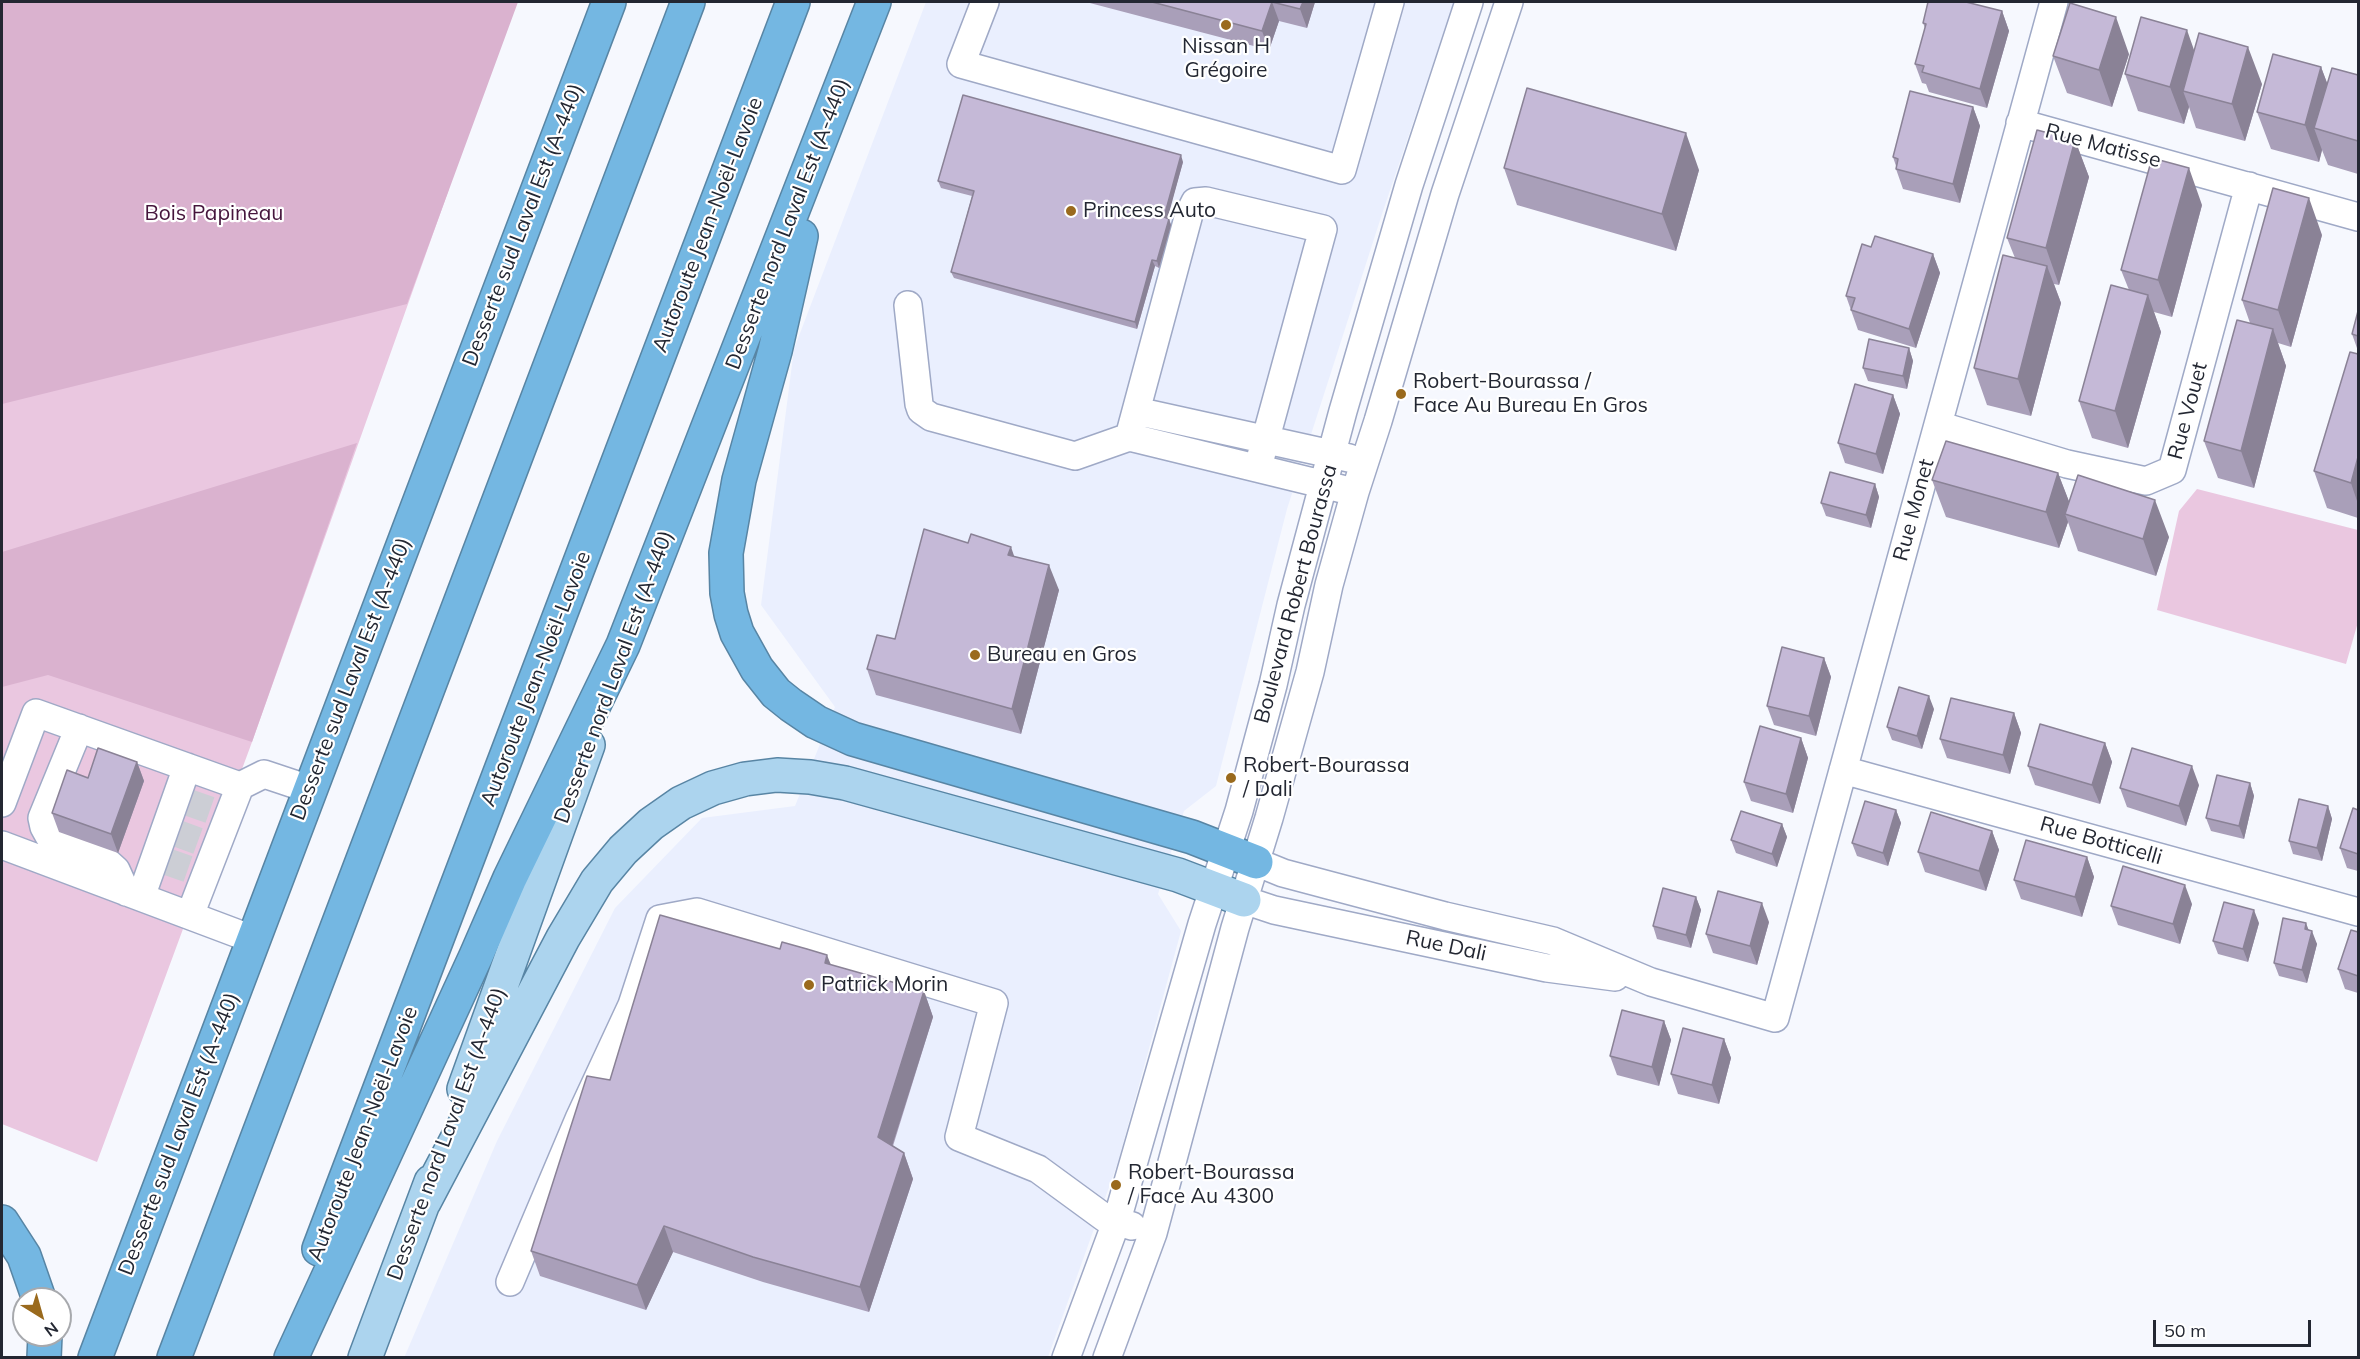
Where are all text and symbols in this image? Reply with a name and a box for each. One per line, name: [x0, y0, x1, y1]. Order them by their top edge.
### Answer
marker: Nissan H Grégoire: [1219, 18, 1233, 32]
place label: Nissan H Grégoire: [1182, 34, 1270, 84]
street label: Desserte nord Laval Est (A-440): [721, 75, 855, 373]
street label: Desserte sud Laval Est (A-440): [457, 80, 589, 370]
street label: Autoroute Jean-Noël-Lavoie: [648, 94, 768, 356]
street label: Rue Matisse: [2042, 118, 2164, 174]
place label: Princess Auto: [1083, 198, 1216, 224]
park label: Bois Papineau: [145, 201, 283, 227]
marker: Princess Auto: [1064, 204, 1078, 218]
street label: Rue Vouet: [2163, 360, 2213, 462]
place label: Robert-Bourassa / Face Au Bureau En Gros: [1413, 369, 1648, 419]
marker: Robert-Bourassa / Face Au Bureau En Gros: [1394, 387, 1408, 401]
street label: Rue Monet: [1888, 456, 1940, 564]
street label: Boulevard Robert Bourassa: [1249, 462, 1343, 726]
street label: Desserte nord Laval Est (A-440): [549, 527, 679, 827]
street label: Desserte sud Laval Est (A-440): [285, 534, 417, 824]
street label: Autoroute Jean-Noël-Lavoie: [476, 548, 596, 810]
place label: Bureau en Gros: [987, 642, 1137, 668]
marker: Bureau en Gros: [968, 648, 982, 662]
place label: Robert-Bourassa / Dali: [1243, 753, 1410, 803]
marker: Robert-Bourassa / Dali: [1224, 771, 1238, 785]
street label: Rue Botticelli: [2037, 812, 2165, 870]
street label: Rue Dali: [1403, 925, 1489, 967]
place label: Patrick Morin: [821, 972, 948, 998]
marker: Patrick Morin: [802, 978, 816, 992]
street label: Desserte nord Laval Est (A-440): [382, 984, 512, 1284]
street label: Desserte sud Laval Est (A-440): [113, 989, 245, 1279]
street label: Autoroute Jean-Noël-Lavoie: [303, 1003, 423, 1265]
place label: Robert-Bourassa / Face Au 4300: [1128, 1160, 1295, 1210]
marker: Robert-Bourassa / Face Au 4300: [1109, 1178, 1123, 1192]
north arrow: [12, 1287, 72, 1347]
scale bar: [2156, 1308, 2314, 1346]
text: N: [41, 1318, 62, 1341]
text: 50 m: [2164, 1319, 2206, 1342]

